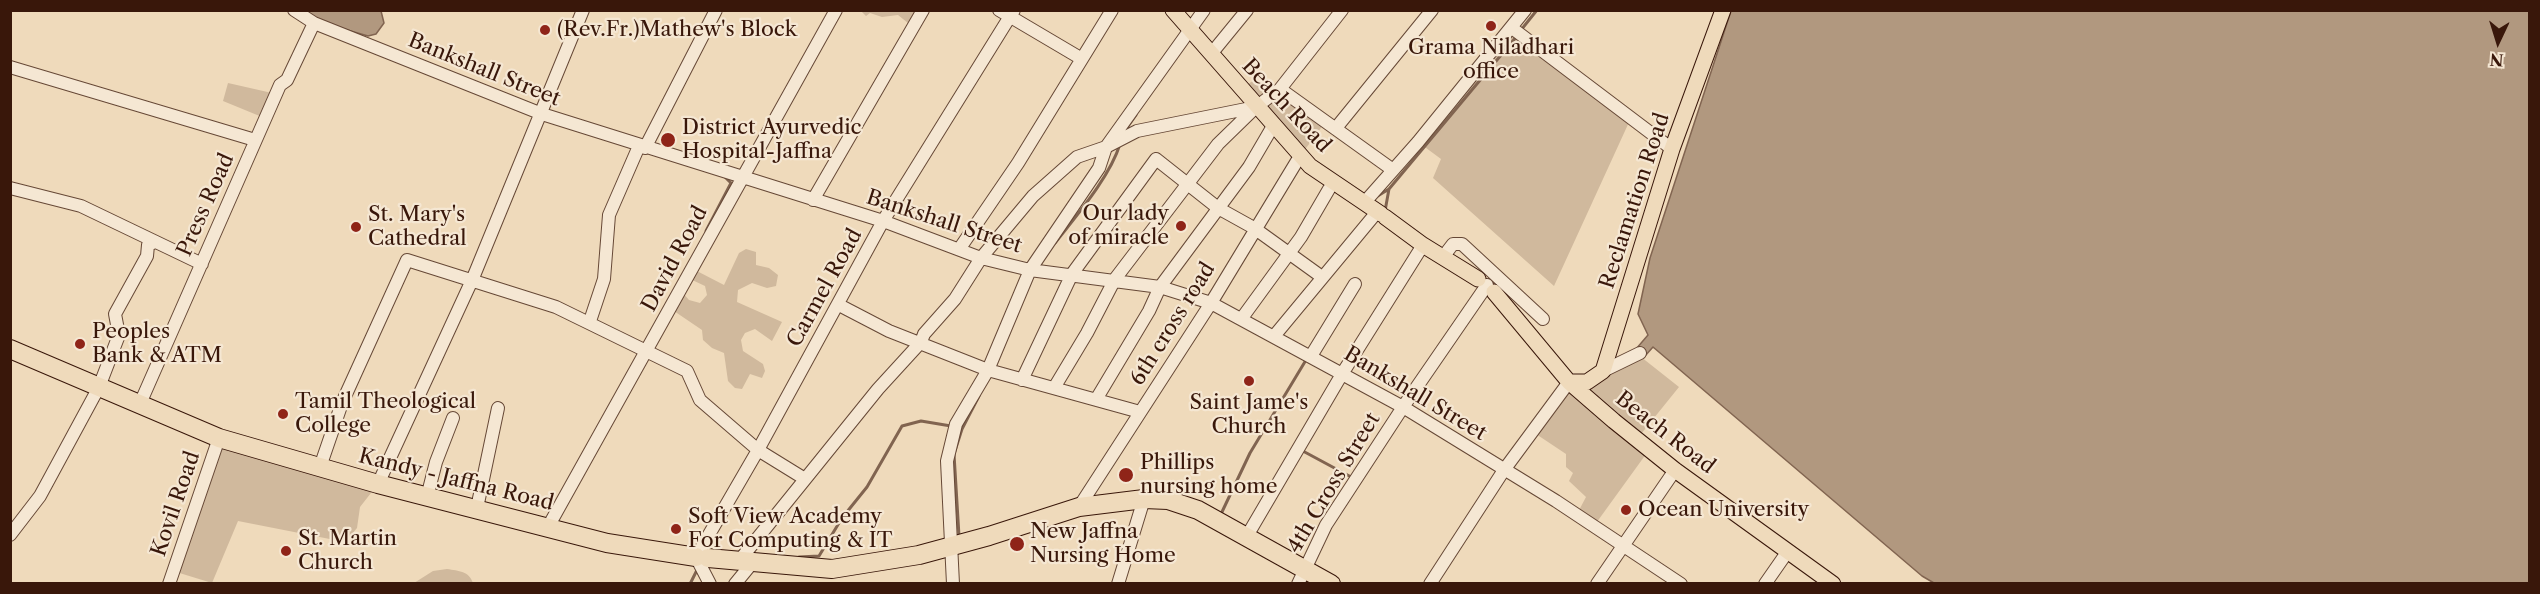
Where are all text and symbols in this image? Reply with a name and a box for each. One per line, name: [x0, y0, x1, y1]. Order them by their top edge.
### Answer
north arrow: [2468, 12, 2528, 72]
place label: (Rev.Fr.)Mathew's Block: [557, 17, 797, 43]
marker: Grama Niladhari office: [1484, 19, 1498, 33]
marker: (Rev.Fr.)Mathew's Block: [538, 23, 552, 37]
street label: Bankshall Street: [404, 28, 564, 112]
place label: Grama Niladhari office: [1408, 35, 1574, 85]
text: N: [2489, 49, 2504, 70]
street label: Beach Road: [1236, 54, 1336, 158]
street label: Reclamation Road: [1595, 110, 1675, 292]
place label: District Ayurvedic Hospital-Jaffna: [682, 115, 862, 165]
marker: District Ayurvedic Hospital-Jaffna: [659, 131, 677, 149]
street label: Press Road: [172, 150, 240, 260]
street label: Bankshall Street: [863, 185, 1025, 259]
place label: Our lady of miracle: [1068, 201, 1169, 251]
place label: St. Mary's Cathedral: [368, 202, 466, 252]
street label: David Road: [637, 202, 713, 316]
marker: Our lady of miracle: [1174, 219, 1188, 233]
marker: St. Mary's Cathedral: [349, 220, 363, 234]
street label: Carmel Road: [782, 225, 868, 351]
street label: 6th cross road: [1125, 258, 1221, 390]
place label: Peoples Bank & ATM: [92, 319, 222, 369]
marker: Peoples Bank & ATM: [73, 337, 87, 351]
street label: Bankshall Street: [1339, 341, 1491, 447]
marker: Saint Jame's Church: [1242, 374, 1256, 388]
street label: Beach Road: [1610, 386, 1720, 480]
place label: Tamil Theological College: [295, 389, 476, 439]
place label: Saint Jame's Church: [1190, 390, 1308, 440]
marker: Tamil Theological College: [276, 407, 290, 421]
street label: 4th Cross Street: [1282, 408, 1386, 558]
street label: Kandy - Jaffna Road: [356, 444, 556, 516]
street label: Kovil Road: [146, 448, 206, 560]
place label: Phillips nursing home: [1140, 450, 1278, 500]
marker: Phillips nursing home: [1117, 466, 1135, 484]
place label: Ocean University: [1638, 497, 1809, 523]
marker: Ocean University: [1619, 503, 1633, 517]
place label: Soft View Academy For Computing & IT: [688, 504, 892, 554]
place label: New Jaffna Nursing Home: [1030, 519, 1176, 569]
marker: Soft View Academy For Computing & IT: [669, 522, 683, 536]
place label: St. Martin Church: [298, 526, 397, 576]
marker: New Jaffna Nursing Home: [1008, 535, 1026, 553]
marker: St. Martin Church: [279, 544, 293, 558]

